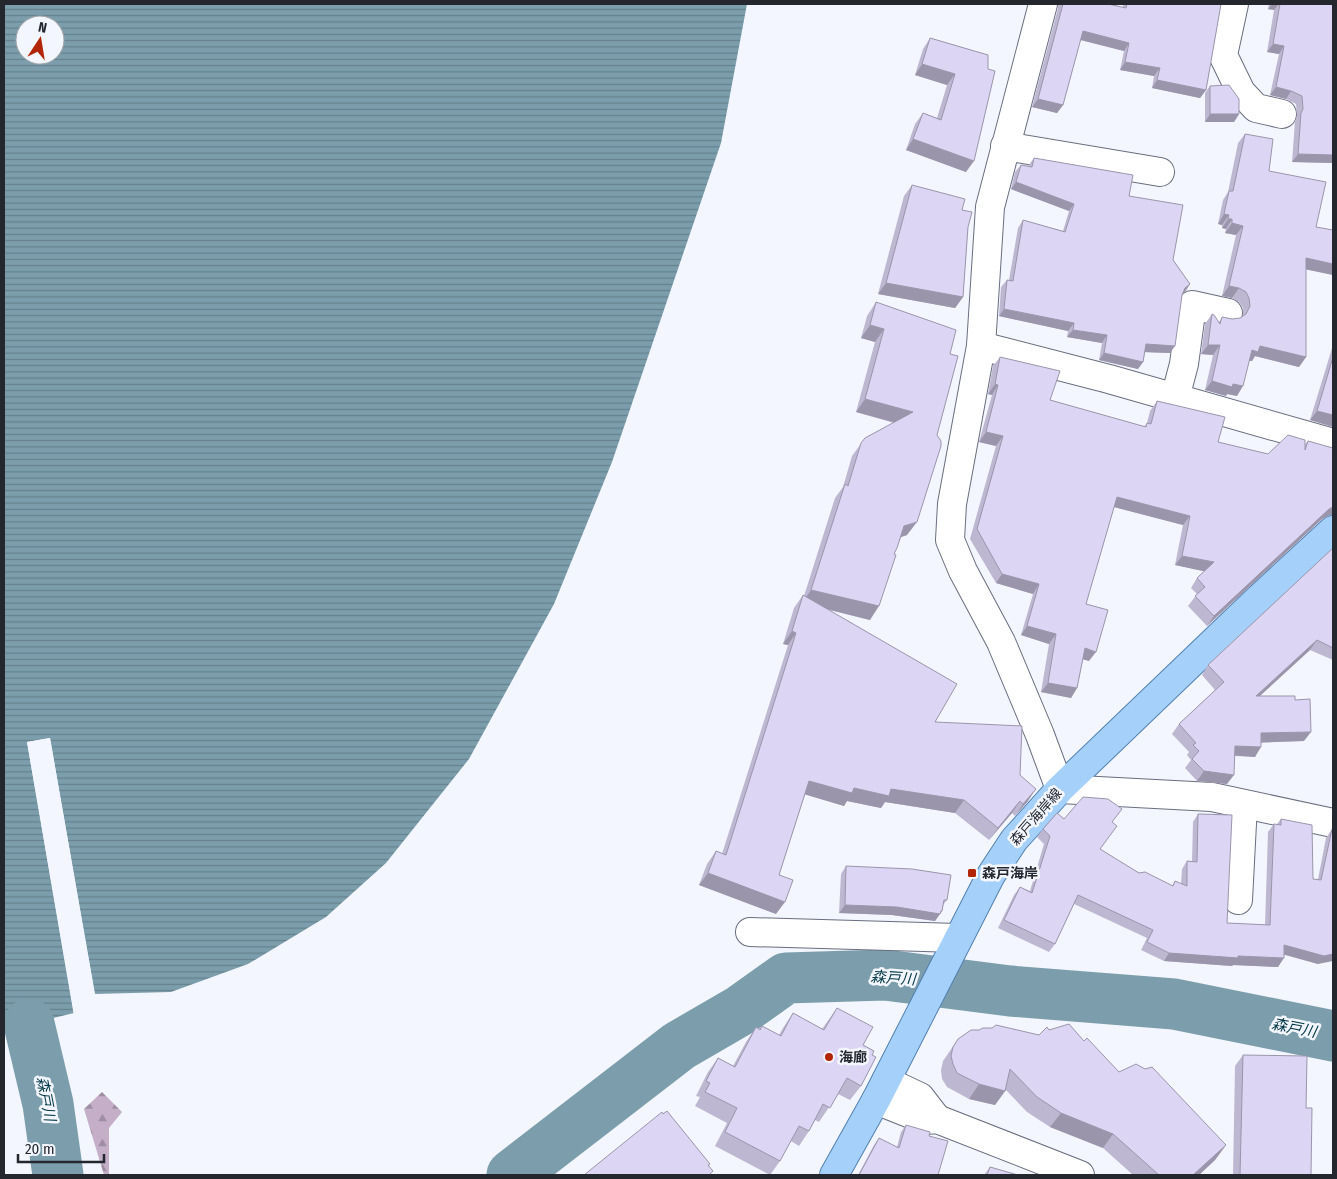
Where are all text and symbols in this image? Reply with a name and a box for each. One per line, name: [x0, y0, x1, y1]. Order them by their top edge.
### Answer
north arrow: [15, 15, 65, 65]
text: N: [37, 19, 48, 37]
street label: 森戸海岸線: [1007, 785, 1065, 849]
place label: 森戸海岸: [982, 865, 1038, 882]
marker: 森戸海岸: [966, 867, 978, 879]
water label: 森戸川: [870, 967, 918, 989]
water label: 森戸川: [1270, 1015, 1320, 1042]
place label: 海廊: [839, 1049, 867, 1066]
marker: 海廊: [823, 1051, 835, 1063]
water label: 森戸川: [33, 1075, 60, 1125]
scale bar: [18, 1132, 104, 1164]
text: 20 m: [25, 1140, 55, 1158]

